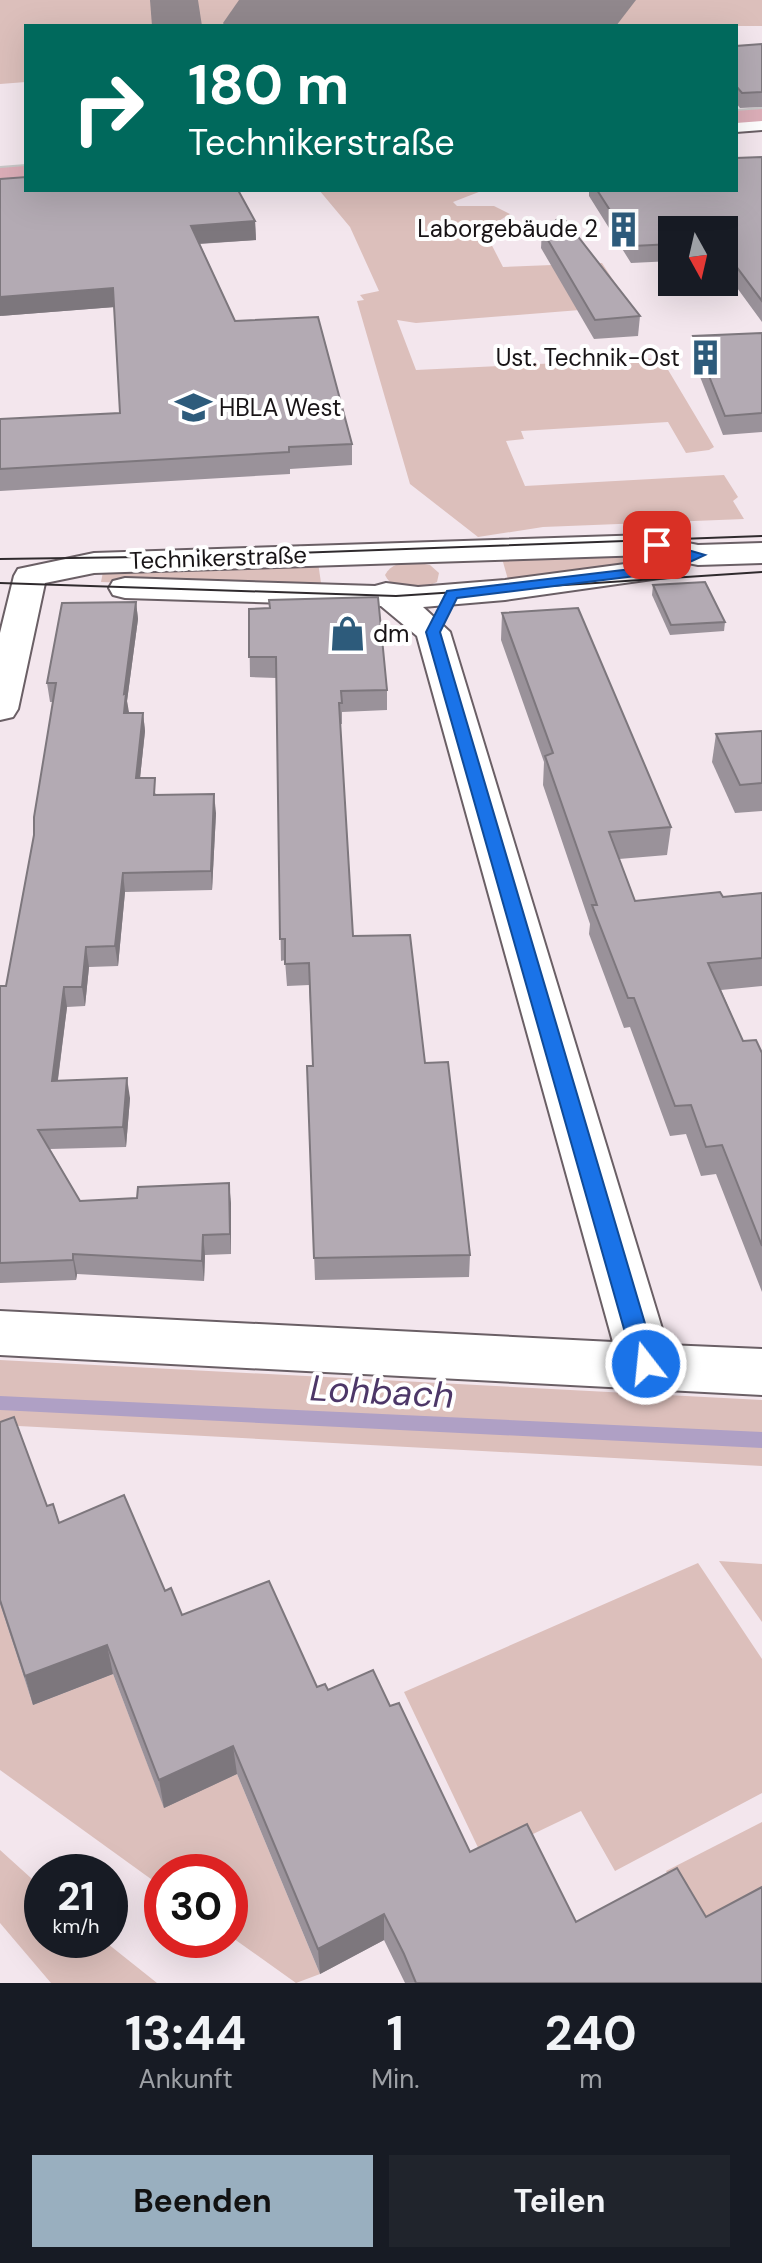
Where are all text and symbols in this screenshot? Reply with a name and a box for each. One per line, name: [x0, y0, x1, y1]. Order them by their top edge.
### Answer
text: 180 m: [188, 48, 349, 121]
icon: right: [56, 56, 160, 160]
text: Technikerstraße: [188, 119, 455, 166]
building icon: Laborgebäude 2: [605, 210, 643, 248]
place label: Laborgebäude 2: [417, 213, 598, 244]
north arrow: [658, 216, 738, 296]
map controls: [658, 216, 738, 296]
building icon: Ust. Technik-Ost: [687, 339, 725, 377]
place label: Ust. Technik-Ost: [496, 342, 680, 373]
school or university icon: HBLA West: [174, 389, 212, 427]
place label: HBLA West: [219, 392, 341, 423]
pin: [623, 511, 691, 579]
icon: arrive: [635, 523, 679, 567]
street label: Technikerstraße: [129, 539, 307, 576]
shop icon: dm: [328, 615, 366, 653]
place label: dm: [373, 618, 409, 649]
position arrow: [604, 1322, 688, 1406]
water label: Lohbach: [309, 1364, 455, 1419]
speed limit sign: 30: [144, 1854, 248, 1958]
text: 21: [57, 1870, 95, 1922]
text: km/h: [52, 1913, 100, 1939]
text: 13:44: [125, 2002, 246, 2065]
text: 1: [387, 2002, 404, 2065]
text: 240: [545, 2002, 637, 2065]
text: Ankunft: [139, 2062, 233, 2096]
text: Min.: [371, 2062, 419, 2096]
text: m: [579, 2062, 602, 2096]
button: Beenden: [32, 2155, 373, 2247]
button: Teilen: [389, 2155, 730, 2247]

